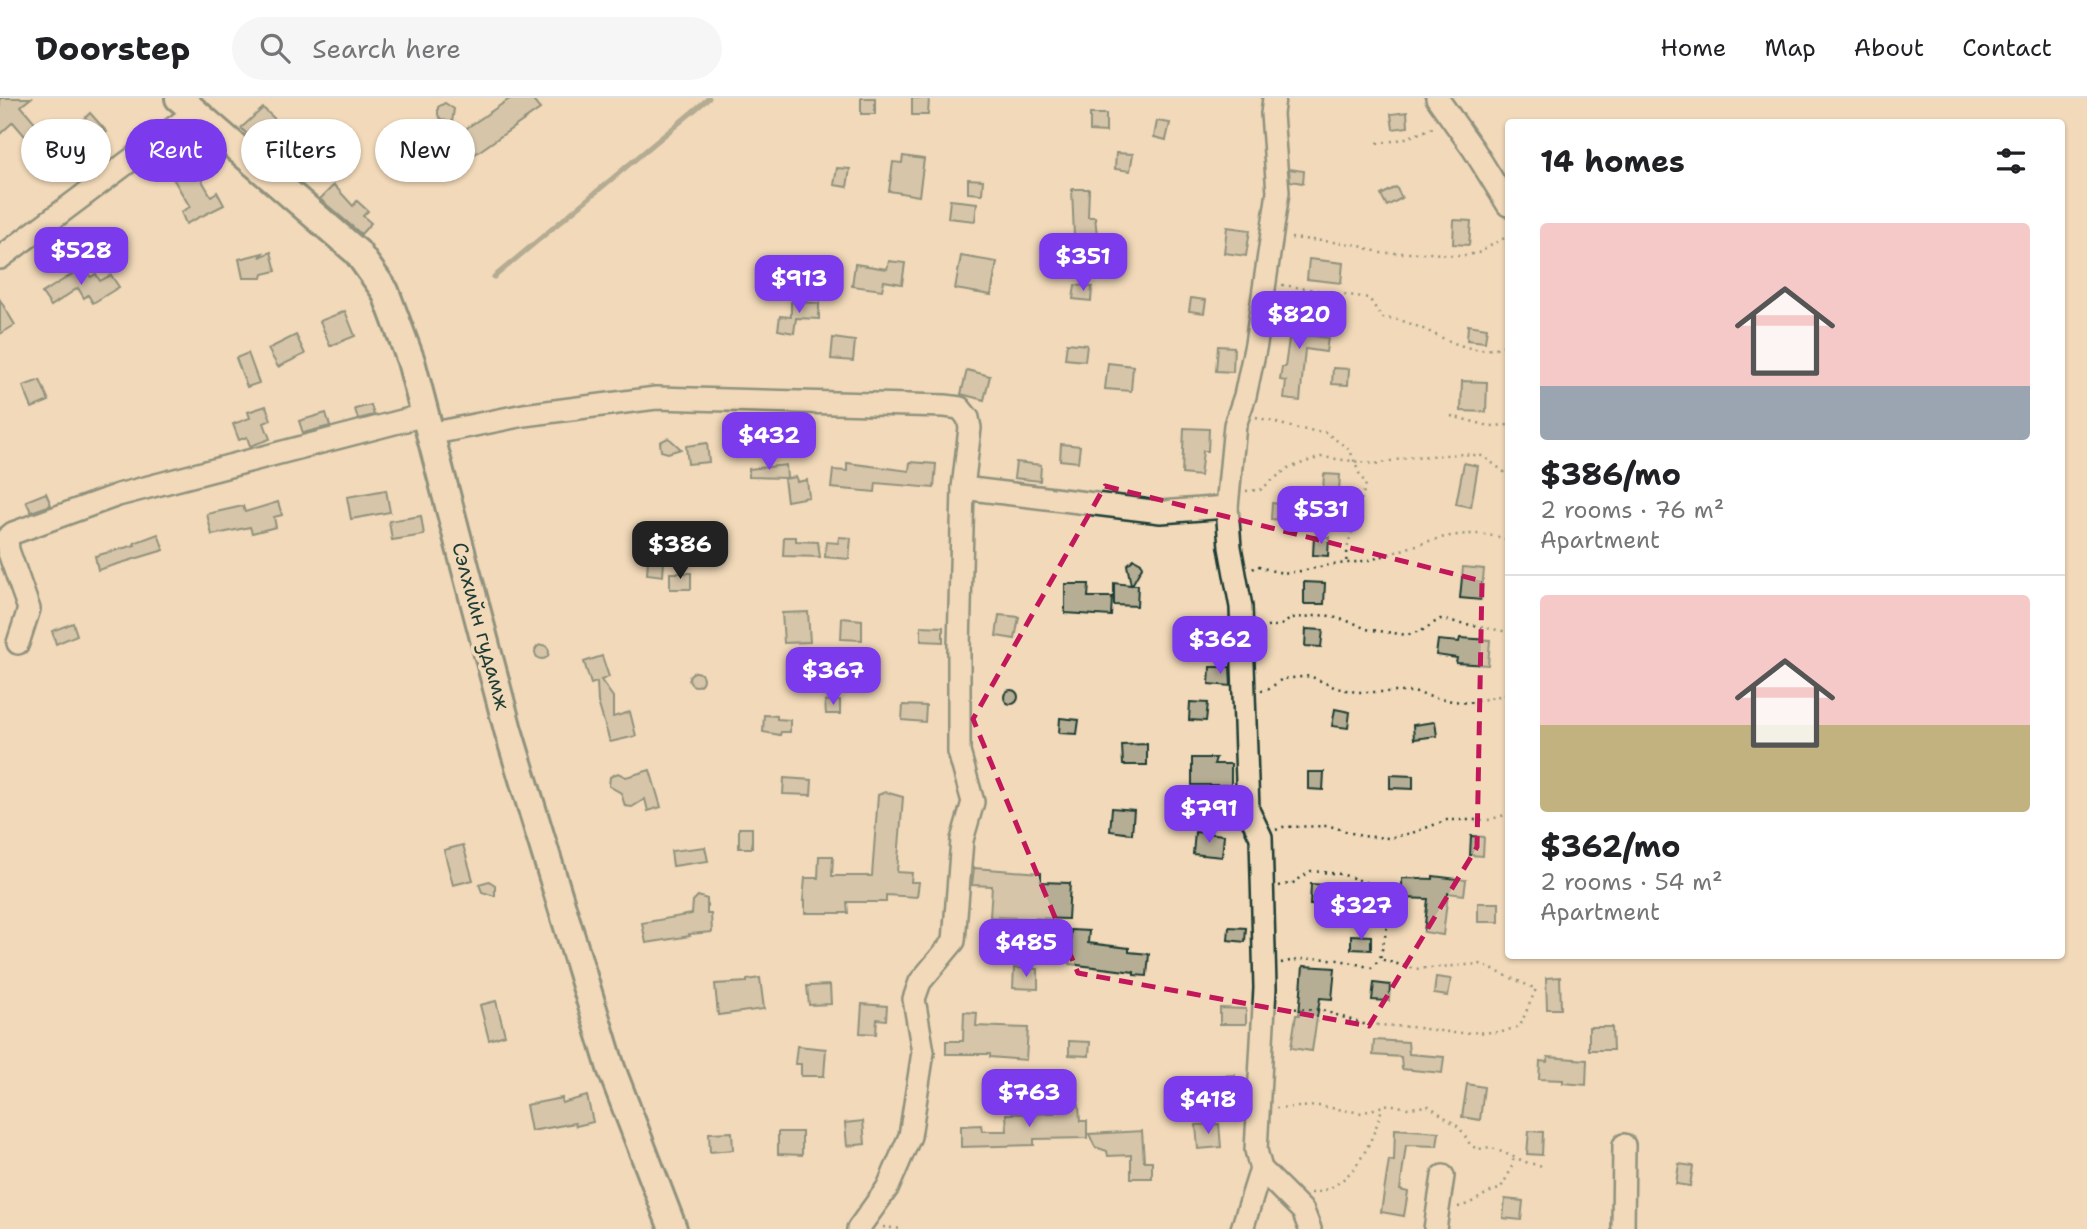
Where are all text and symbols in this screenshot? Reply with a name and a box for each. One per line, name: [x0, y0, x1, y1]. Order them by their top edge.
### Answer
search box: [232, 17, 722, 80]
text: Doorstep: [35, 26, 190, 71]
icon: search: [256, 29, 294, 67]
text: Search here: [312, 31, 461, 66]
text: Home: [1660, 32, 1726, 64]
text: Map: [1764, 32, 1816, 64]
text: About: [1854, 32, 1924, 64]
text: Contact: [1962, 32, 2052, 64]
chip: Buy: [21, 119, 111, 182]
chip: Rent: [125, 119, 227, 182]
chip: Filters: [241, 119, 361, 182]
chip: New: [375, 119, 475, 182]
text: 14 homes: [1540, 141, 1685, 182]
icon: filters: [1992, 142, 2030, 180]
pin: $528: [40, 228, 122, 287]
pin: $351: [1042, 234, 1124, 293]
text: $528: [50, 235, 112, 265]
text: $351: [1055, 241, 1111, 271]
pin: $913: [758, 256, 840, 315]
text: $913: [771, 263, 827, 293]
icon: home: [1722, 268, 1848, 394]
pin: $820: [1258, 292, 1340, 351]
text: $820: [1267, 299, 1331, 329]
pin: $432: [728, 412, 810, 472]
text: $432: [738, 420, 800, 450]
text: $386/mo: [1540, 454, 1681, 495]
pin: $531: [1280, 486, 1362, 546]
text: $531: [1293, 494, 1349, 524]
text: 2 rooms · 76 m²: [1540, 495, 1724, 525]
pin: $386: [639, 522, 721, 581]
text: Apartment: [1540, 525, 1660, 555]
text: $386: [648, 529, 712, 559]
street label: Сэлхийн гудамж: [445, 539, 517, 713]
pin: $362: [1179, 616, 1261, 676]
text: $362: [1188, 624, 1252, 654]
icon: home: [1722, 640, 1848, 766]
pin: $367: [792, 648, 874, 707]
text: $367: [802, 655, 864, 685]
pin: $791: [1168, 786, 1250, 845]
text: $791: [1180, 793, 1238, 823]
text: $362/mo: [1540, 826, 1680, 867]
text: 2 rooms · 54 m²: [1540, 867, 1723, 897]
pin: $327: [1320, 882, 1402, 942]
text: $327: [1330, 890, 1392, 920]
text: Apartment: [1540, 897, 1660, 927]
pin: $485: [985, 920, 1067, 979]
text: $485: [995, 927, 1057, 957]
pin: $763: [988, 1070, 1070, 1129]
pin: $418: [1167, 1076, 1249, 1136]
text: $763: [998, 1077, 1060, 1107]
text: $418: [1180, 1084, 1236, 1114]

